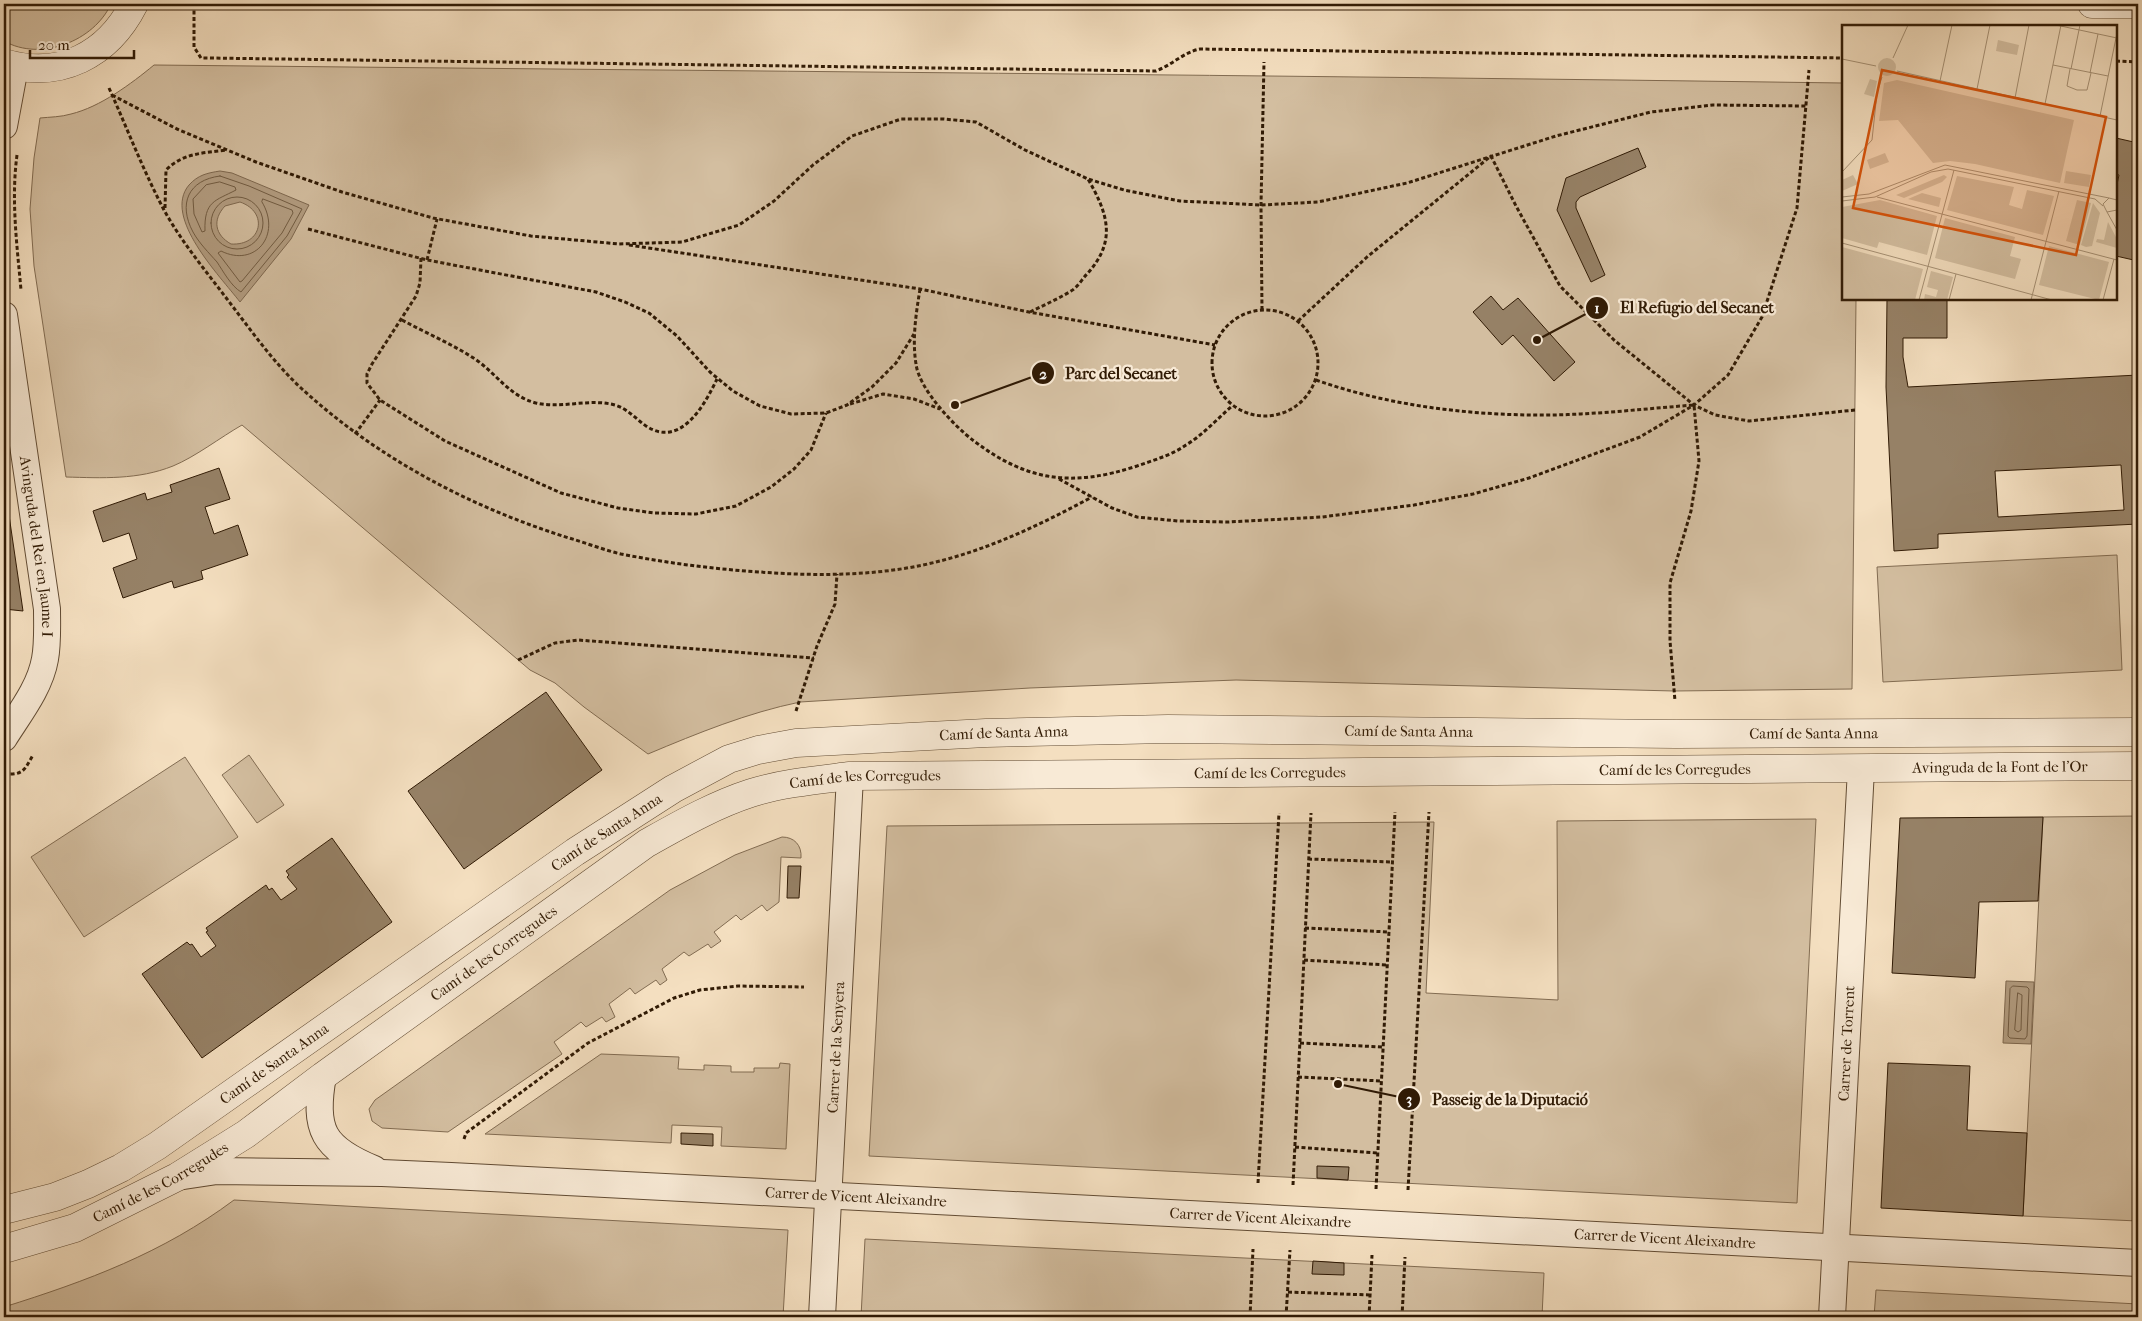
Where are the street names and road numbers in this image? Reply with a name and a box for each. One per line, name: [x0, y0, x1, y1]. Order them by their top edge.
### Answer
street label: Avinguda del Rei en Jaume I: [16, 454, 56, 638]
street label: Camí de Santa Anna: [939, 722, 1069, 744]
street label: Camí de Santa Anna: [1344, 722, 1474, 741]
street label: Camí de Santa Anna: [1749, 724, 1879, 743]
street label: Avinguda de la Font de l'Or: [1911, 757, 2088, 777]
street label: Camí de les Corregudes: [1599, 760, 1751, 779]
street label: Camí de les Corregudes: [1194, 763, 1346, 782]
street label: Camí de les Corregudes: [788, 766, 941, 793]
street label: Camí de Santa Anna: [547, 789, 666, 875]
street label: Camí de les Corregudes: [427, 901, 561, 1005]
street label: Carrer de la Senyera: [824, 980, 848, 1114]
street label: Carrer de Torrent: [1834, 984, 1859, 1102]
street label: Camí de Santa Anna: [216, 1019, 333, 1108]
street label: Camí de les Corregudes: [90, 1138, 232, 1227]
street label: Carrer de Vicent Aleixandre: [765, 1183, 948, 1211]
street label: Carrer de Vicent Aleixandre: [1169, 1204, 1352, 1231]
street label: Carrer de Vicent Aleixandre: [1574, 1225, 1757, 1252]

